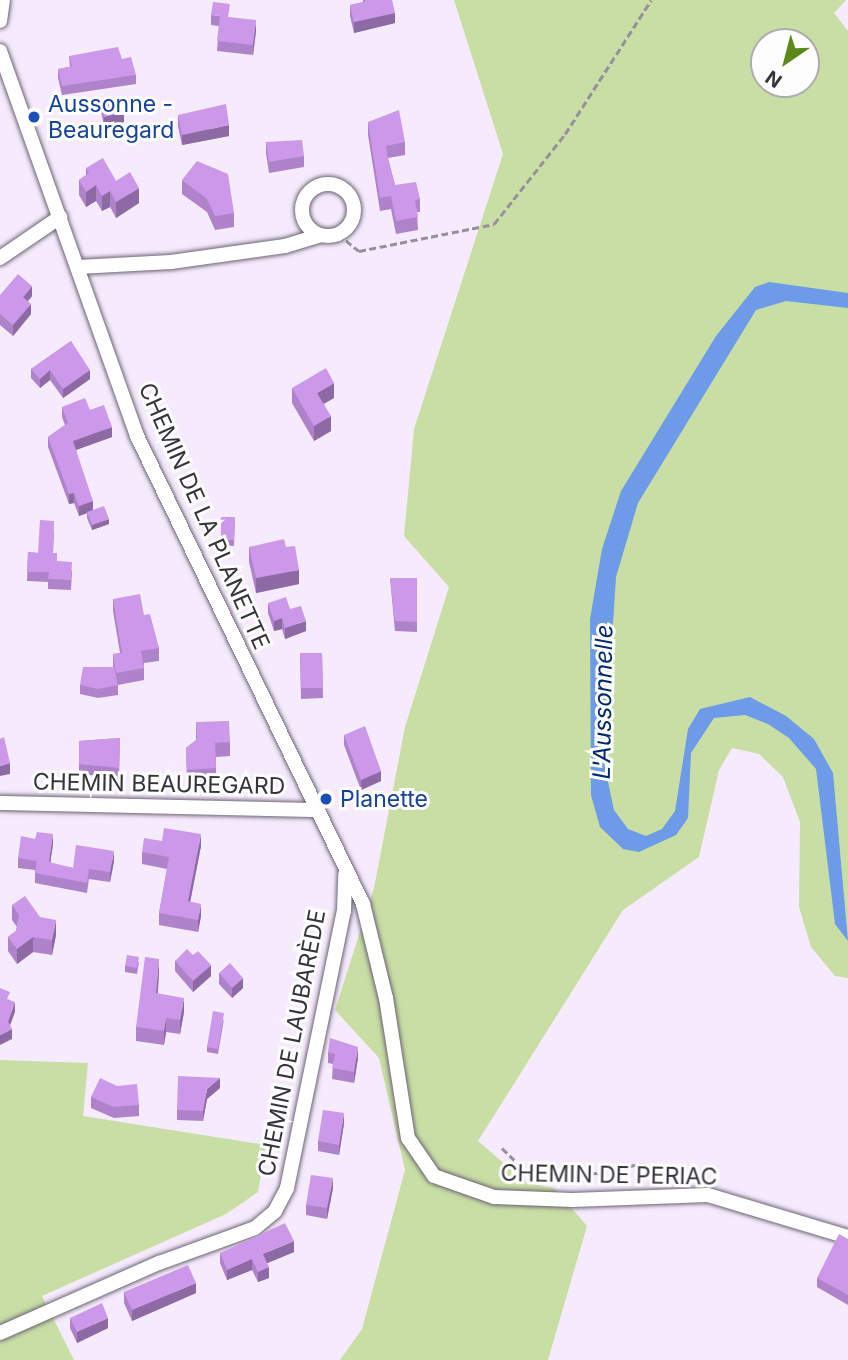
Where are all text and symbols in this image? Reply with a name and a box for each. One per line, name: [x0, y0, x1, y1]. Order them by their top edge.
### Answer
north arrow: [750, 28, 820, 98]
text: N: [761, 65, 786, 93]
place label: Aussonne - Beauregard: [48, 90, 174, 144]
marker: Aussonne - Beauregard: [26, 109, 42, 125]
street label: CHEMIN DE LA PLANETTE: [133, 378, 275, 654]
water label: L'Aussonnelle: [587, 624, 619, 780]
street label: CHEMIN BEAUREGARD: [33, 768, 285, 800]
place label: Planette: [340, 785, 428, 813]
marker: Planette: [318, 791, 334, 807]
street label: CHEMIN DE LAUBARÈDE: [253, 907, 331, 1179]
street label: CHEMIN DE PERIAC: [500, 1159, 718, 1191]

